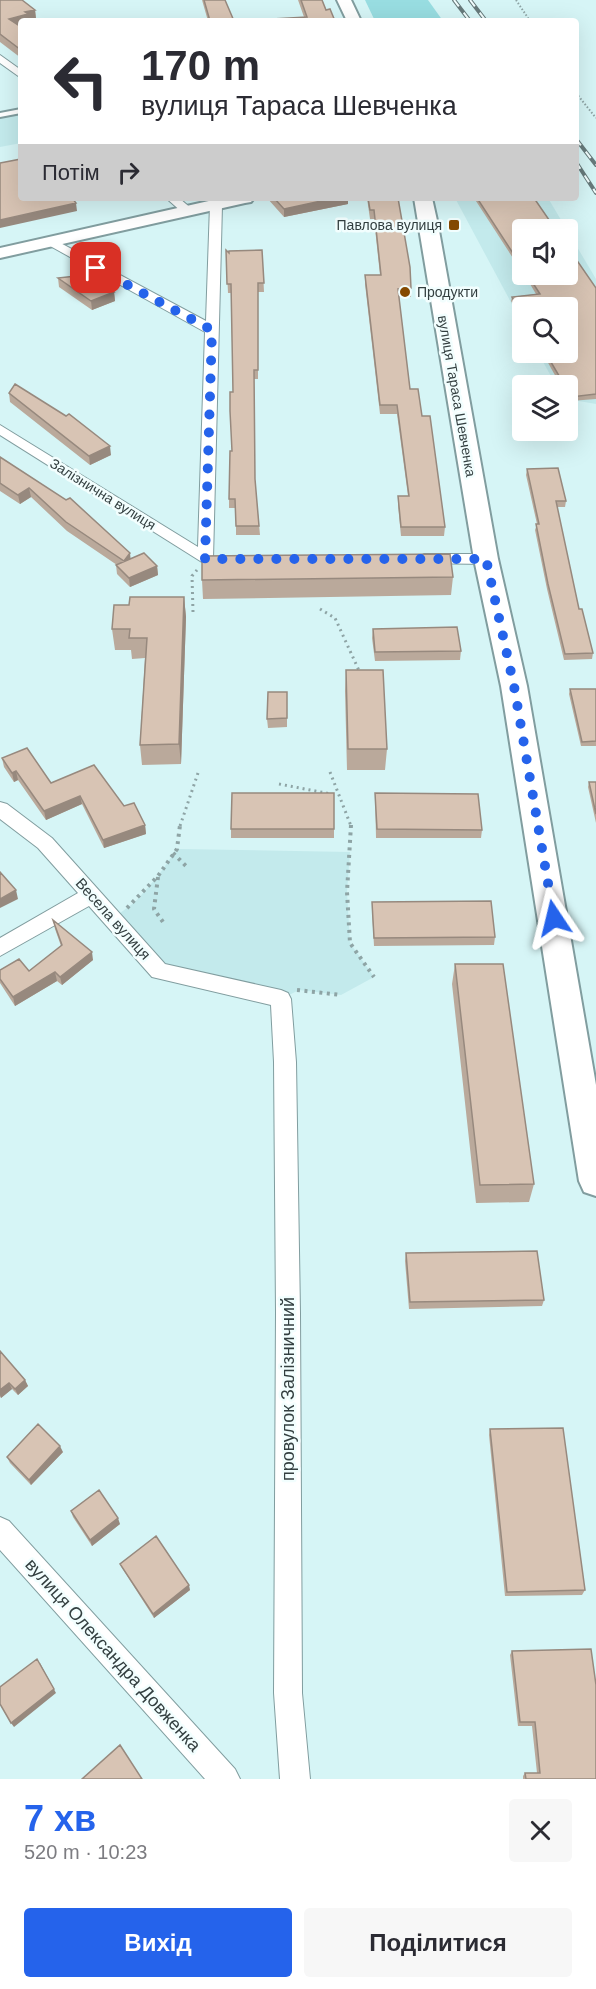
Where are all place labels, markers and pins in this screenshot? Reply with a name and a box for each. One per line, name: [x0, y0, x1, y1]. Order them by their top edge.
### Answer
place label: Павлова вулиця: [337, 217, 442, 233]
marker: Павлова вулиця: [447, 218, 461, 232]
pin: [70, 242, 121, 293]
place label: Продукти: [417, 284, 478, 300]
marker: Продукти: [398, 285, 412, 299]

